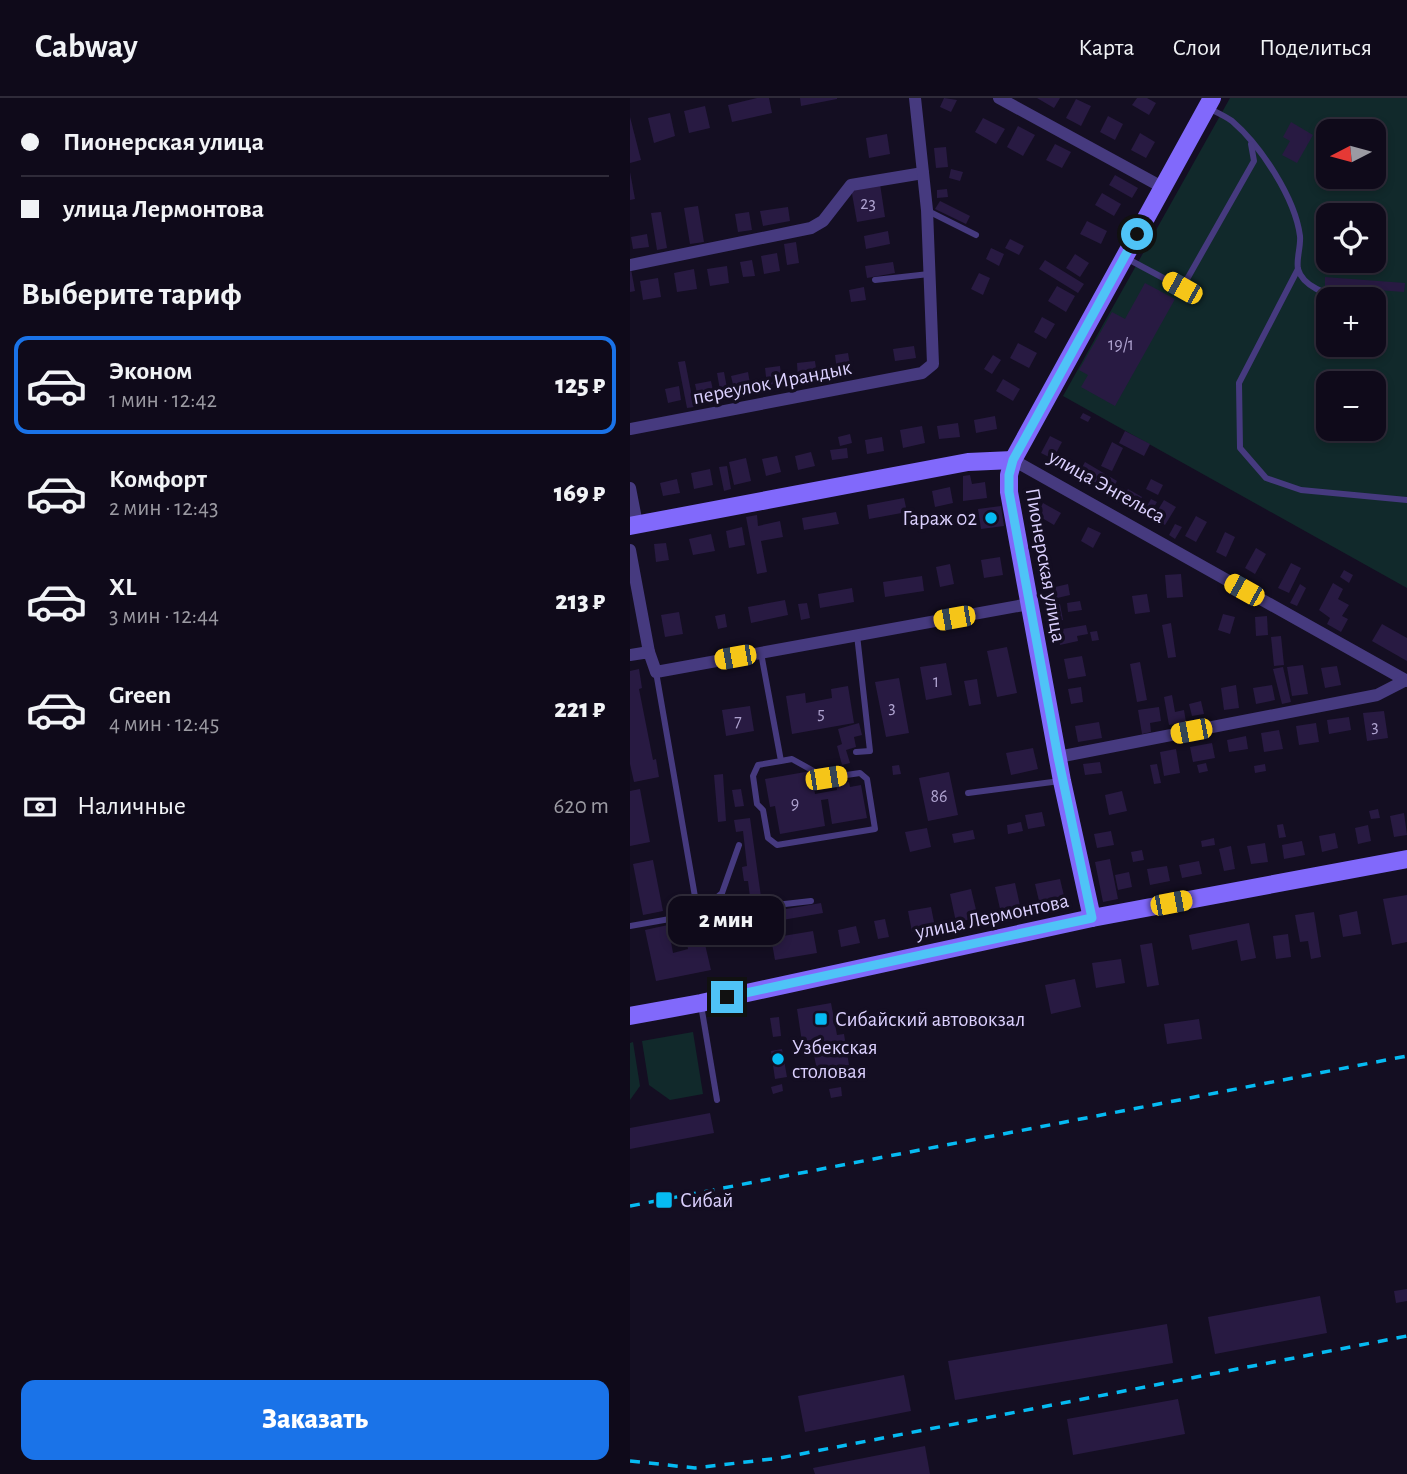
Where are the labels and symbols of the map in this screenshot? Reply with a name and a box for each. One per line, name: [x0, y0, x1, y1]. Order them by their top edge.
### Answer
north arrow: [1316, 119, 1386, 189]
house number: 23: [860, 195, 876, 213]
route start: [1121, 218, 1153, 250]
car: [1159, 269, 1206, 307]
house number: 19/1: [1108, 336, 1134, 354]
street label: переулок Ирандык: [691, 357, 854, 408]
street label: улица Энгельса: [1044, 445, 1169, 527]
street label: Пионерская улица: [1022, 486, 1069, 644]
place label: Гараж 02: [902, 508, 977, 529]
marker: Гараж 02: [983, 510, 999, 526]
car: [1221, 571, 1268, 609]
car: [932, 604, 977, 632]
car: [713, 643, 758, 671]
house number: 1: [933, 673, 939, 691]
house number: 3: [888, 699, 896, 717]
house number: 5: [817, 705, 825, 723]
house number: 7: [734, 713, 742, 731]
car: [1169, 717, 1214, 745]
house number: 3: [1371, 718, 1379, 736]
car: [804, 764, 849, 792]
house number: 86: [931, 788, 948, 806]
house number: 9: [791, 795, 799, 813]
car: [1149, 889, 1194, 917]
street label: улица Лермонтова: [913, 890, 1071, 943]
callout: 2 мин: [669, 895, 785, 944]
route end: [711, 981, 743, 1013]
place label: Сибайский автовокзал: [835, 1009, 1025, 1030]
marker: Сибайский автовокзал: [813, 1011, 829, 1027]
place label: Узбекская столовая: [792, 1037, 878, 1082]
marker: Узбекская столовая: [770, 1051, 786, 1067]
marker: Сибай: [654, 1190, 674, 1210]
place label: Сибай: [680, 1190, 733, 1211]

